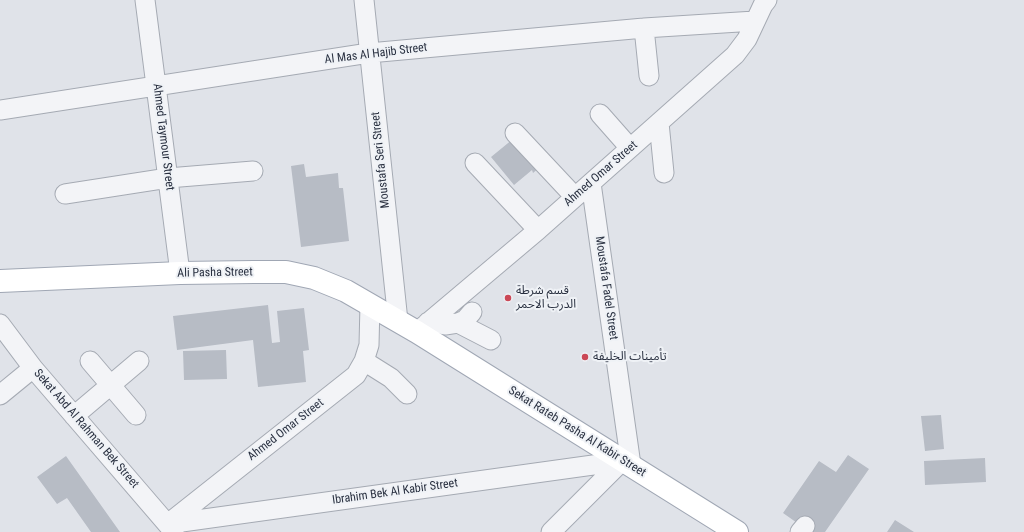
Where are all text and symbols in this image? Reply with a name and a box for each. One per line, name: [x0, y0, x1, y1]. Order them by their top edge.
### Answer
street label: Al Mas Al Hajib Street: [324, 41, 428, 67]
street label: Ahmed Taymour Street: [149, 83, 177, 191]
street label: Moustafa Seri Street: [369, 111, 393, 209]
street label: Ahmed Omar Street: [561, 138, 641, 210]
street label: Moustafa Fadel Street: [592, 235, 620, 341]
street label: Ali Pasha Street: [177, 265, 253, 281]
place label: قسم شرطة الدرب الاحمر: [516, 284, 576, 312]
marker: قسم شرطة الدرب الاحمر: [503, 293, 513, 303]
place label: تأمينات الخليفة: [593, 350, 667, 364]
marker: تأمينات الخليفة: [580, 352, 590, 362]
street label: Sekat Abd Al Rahman Bek Street: [30, 367, 142, 491]
street label: Sekat Rateb Pasha Al Kabir Street: [506, 384, 648, 480]
street label: Ahmed Omar Street: [245, 396, 327, 464]
street label: Ibrahim Bek Al Kabir Street: [331, 476, 459, 508]

